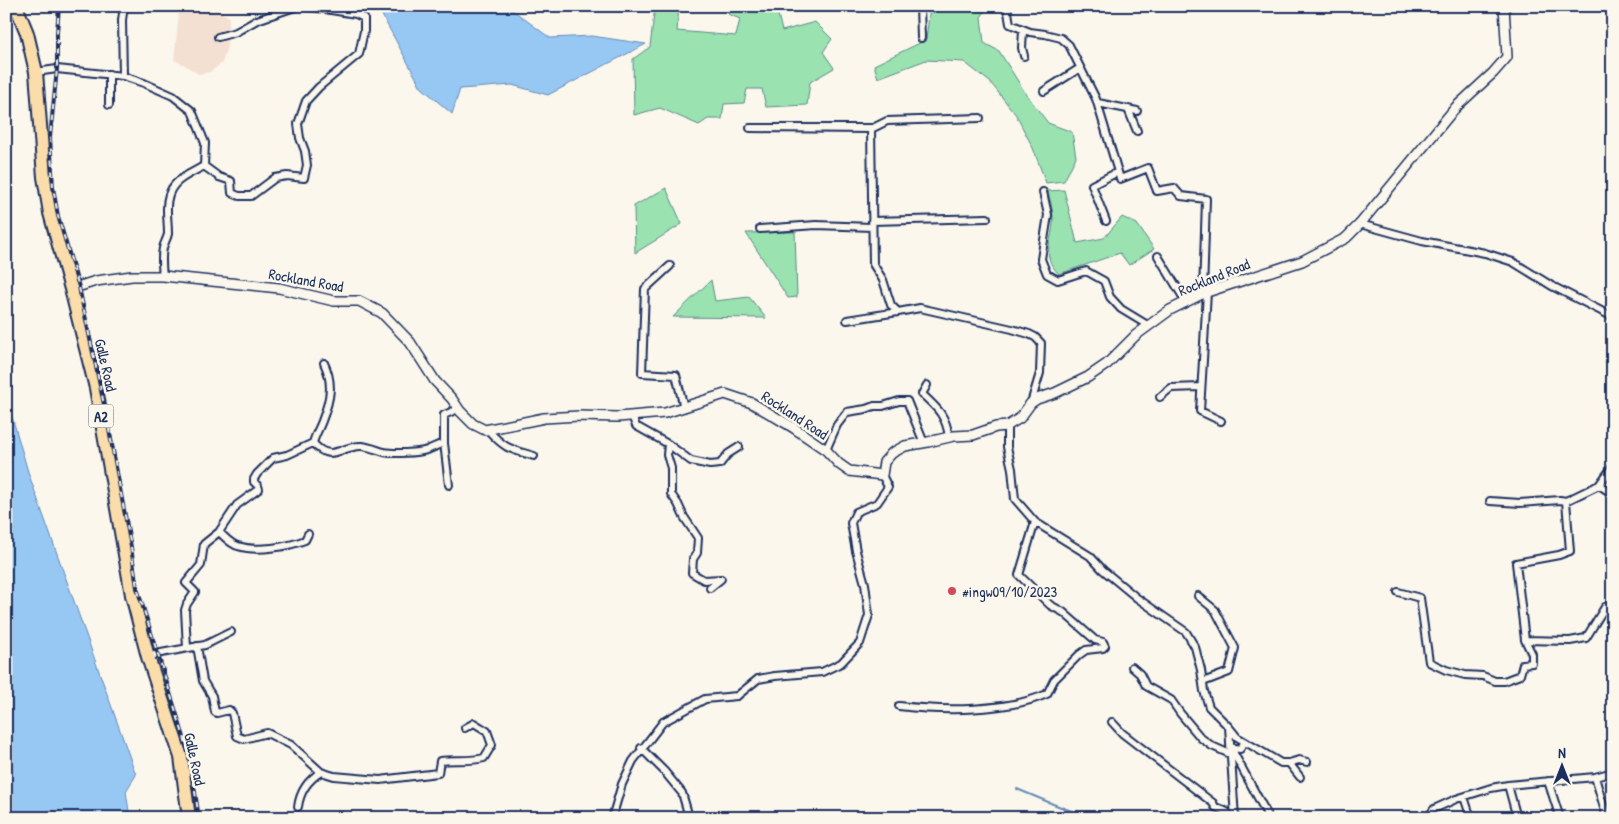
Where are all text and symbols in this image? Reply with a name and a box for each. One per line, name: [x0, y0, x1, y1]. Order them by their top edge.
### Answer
street label: Rockland Road: [1175, 253, 1253, 301]
street label: Rockland Road: [267, 263, 345, 297]
street label: Galle Road: [90, 337, 122, 394]
street label: Rockland Road: [758, 386, 832, 444]
road number: A2: [88, 404, 114, 428]
place label: #ingw09/10/2023: [962, 581, 1057, 602]
marker: #ingw09/10/2023: [946, 585, 958, 597]
street label: Galle Road: [179, 731, 211, 788]
north arrow: [1536, 742, 1586, 792]
text: N: [1558, 743, 1566, 762]

